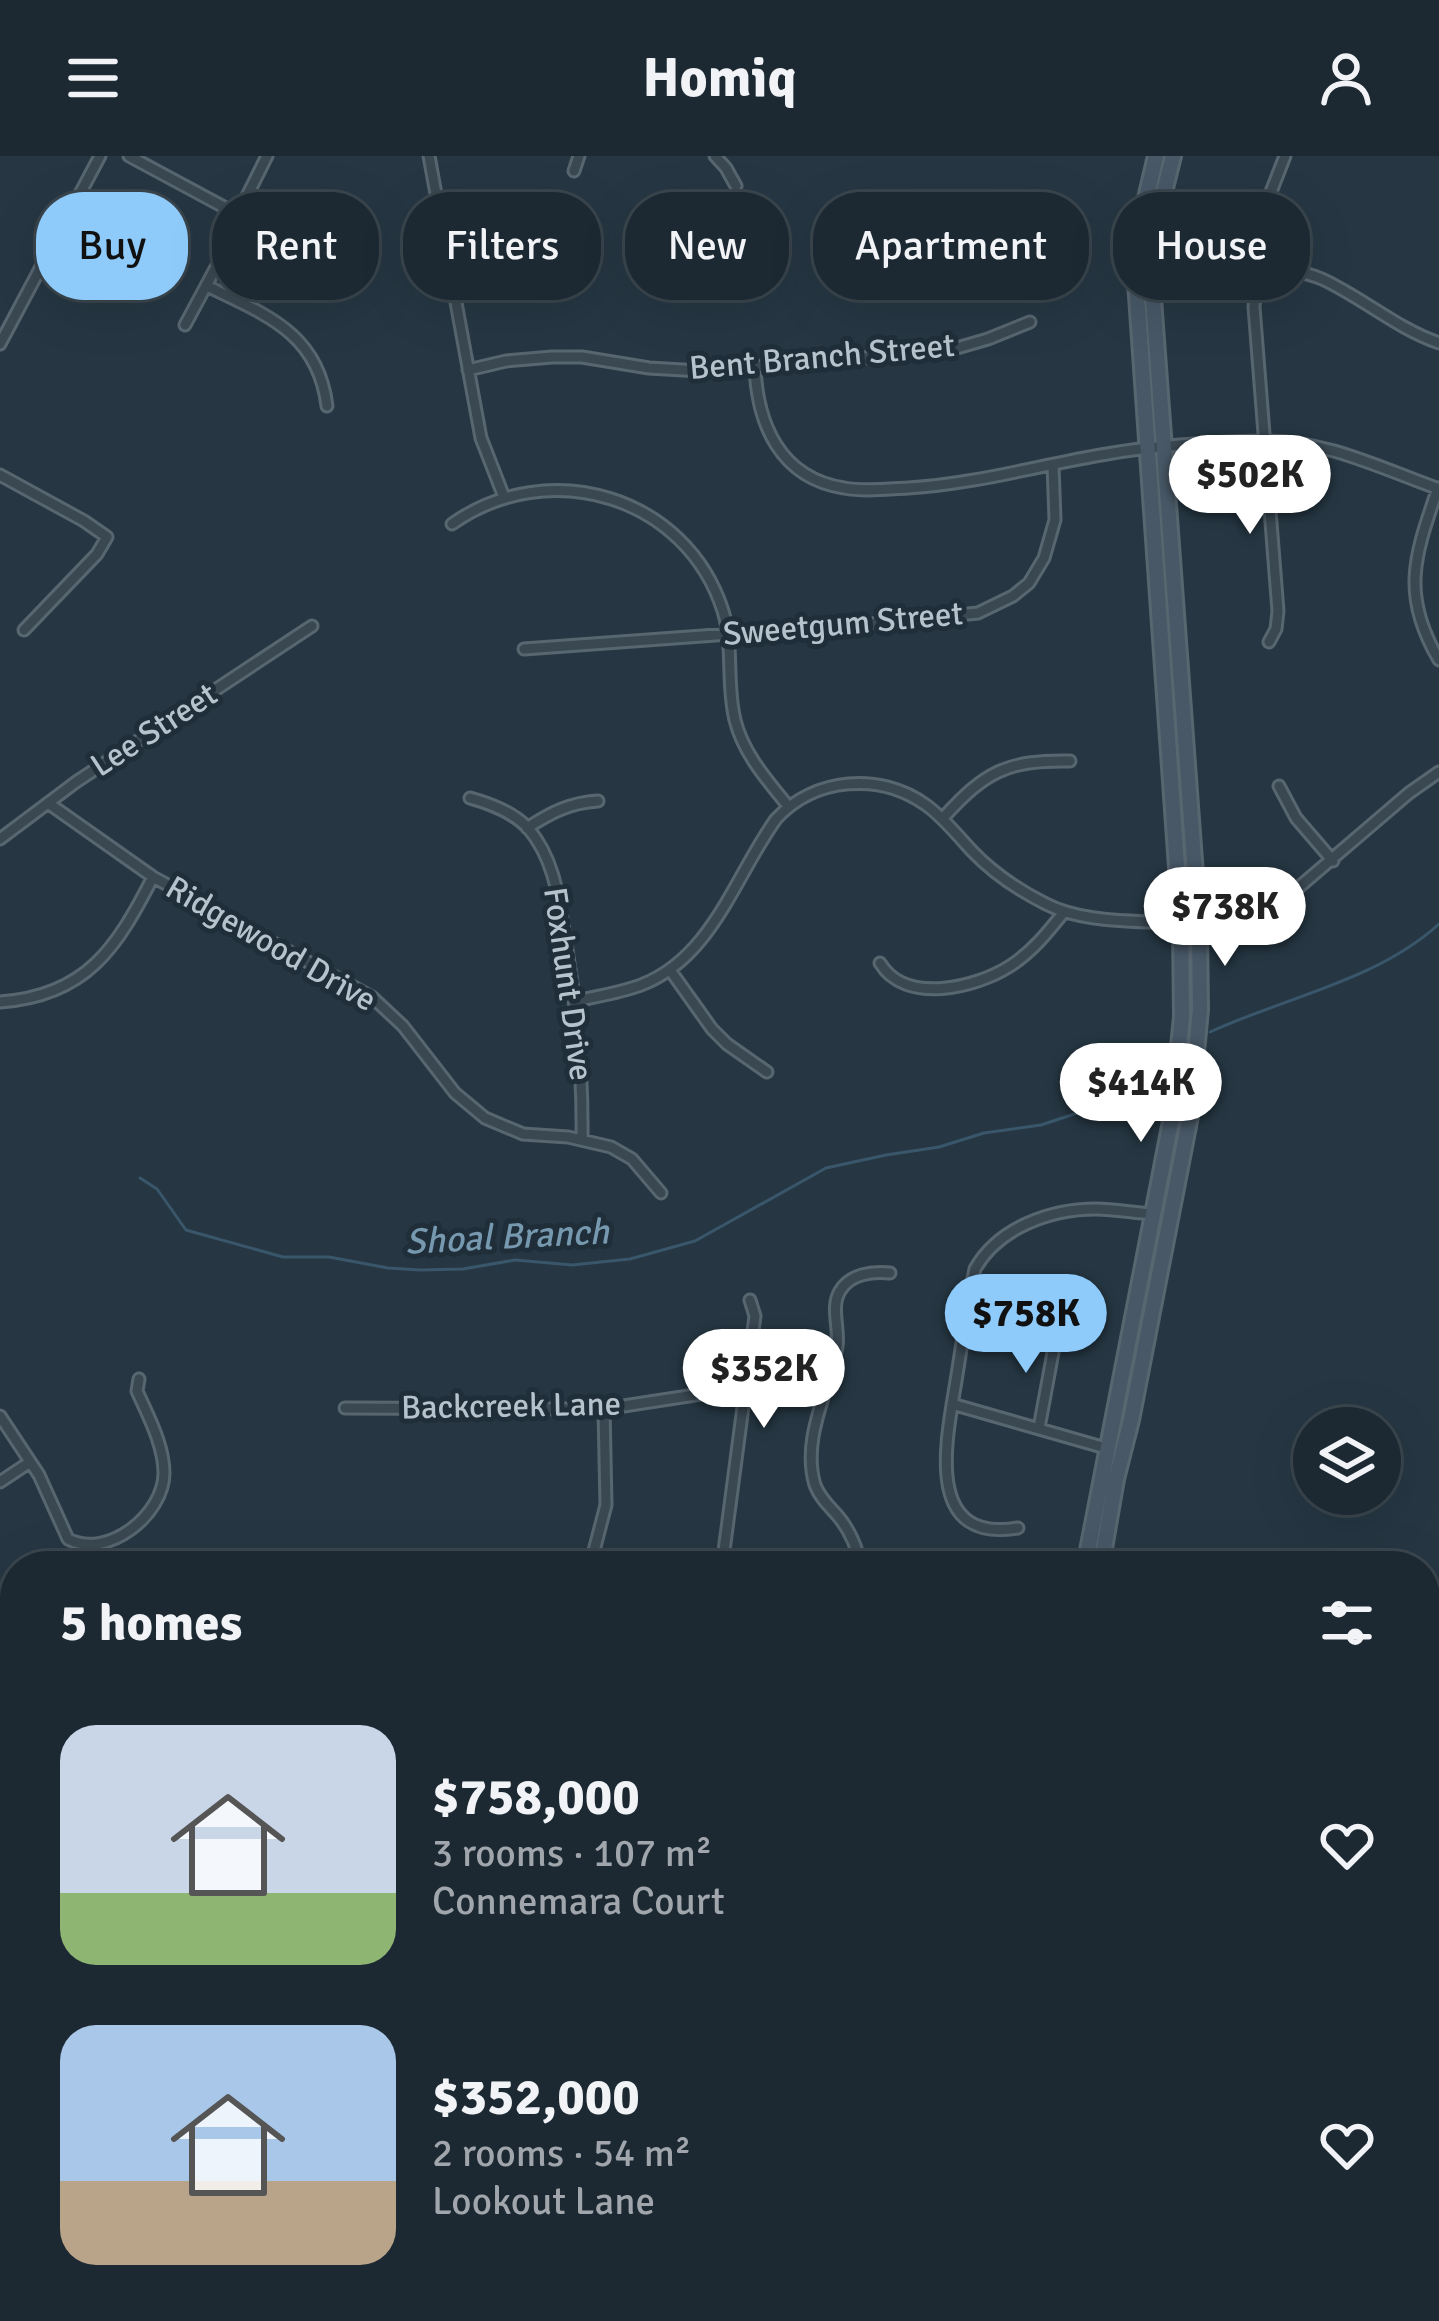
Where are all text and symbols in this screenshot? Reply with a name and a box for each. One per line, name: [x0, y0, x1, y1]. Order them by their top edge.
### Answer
icon: menu: [60, 45, 126, 111]
text: Homiq: [642, 45, 797, 112]
icon: person: [1313, 45, 1379, 111]
chip: Buy: [36, 192, 188, 300]
chip: Rent: [212, 192, 379, 300]
chip: Filters: [403, 192, 601, 300]
chip: New: [625, 192, 789, 300]
chip: Apartment: [813, 192, 1089, 300]
chip: House: [1113, 192, 1310, 300]
street label: Bent Branch Street: [688, 325, 956, 389]
pin: $502K: [1166, 435, 1334, 537]
text: $502K: [1196, 450, 1304, 498]
street label: Sweetgum Street: [721, 593, 965, 655]
street label: Lee Street: [83, 674, 225, 786]
street label: Ridgewood Drive: [159, 867, 383, 1021]
pin: $738K: [1141, 867, 1309, 969]
text: $738K: [1171, 882, 1279, 930]
street label: Foxhunt Drive: [534, 885, 602, 1083]
pin: $414K: [1057, 1043, 1225, 1145]
text: $414K: [1087, 1058, 1195, 1106]
water label: Shoal Branch: [404, 1209, 611, 1265]
pin: $758K: [942, 1274, 1110, 1376]
text: $758K: [972, 1289, 1080, 1337]
pin: $352K: [680, 1329, 848, 1431]
text: $352K: [710, 1344, 818, 1392]
street label: Backcreek Lane: [401, 1384, 621, 1428]
map controls: [1293, 1407, 1401, 1515]
button: layers: [1293, 1407, 1401, 1515]
icon: filters: [1314, 1590, 1380, 1656]
text: 5 homes: [60, 1592, 242, 1655]
text: $758,000: [432, 1766, 640, 1829]
icon: home: [156, 1773, 300, 1917]
icon: heart: [1314, 1812, 1380, 1878]
text: 3 rooms · 107 m²: [432, 1829, 712, 1877]
text: Connemara Court: [432, 1877, 725, 1925]
text: $352,000: [432, 2066, 640, 2129]
icon: home: [156, 2073, 300, 2217]
icon: heart: [1314, 2112, 1380, 2178]
text: 2 rooms · 54 m²: [432, 2129, 691, 2177]
text: Lookout Lane: [432, 2177, 655, 2225]

